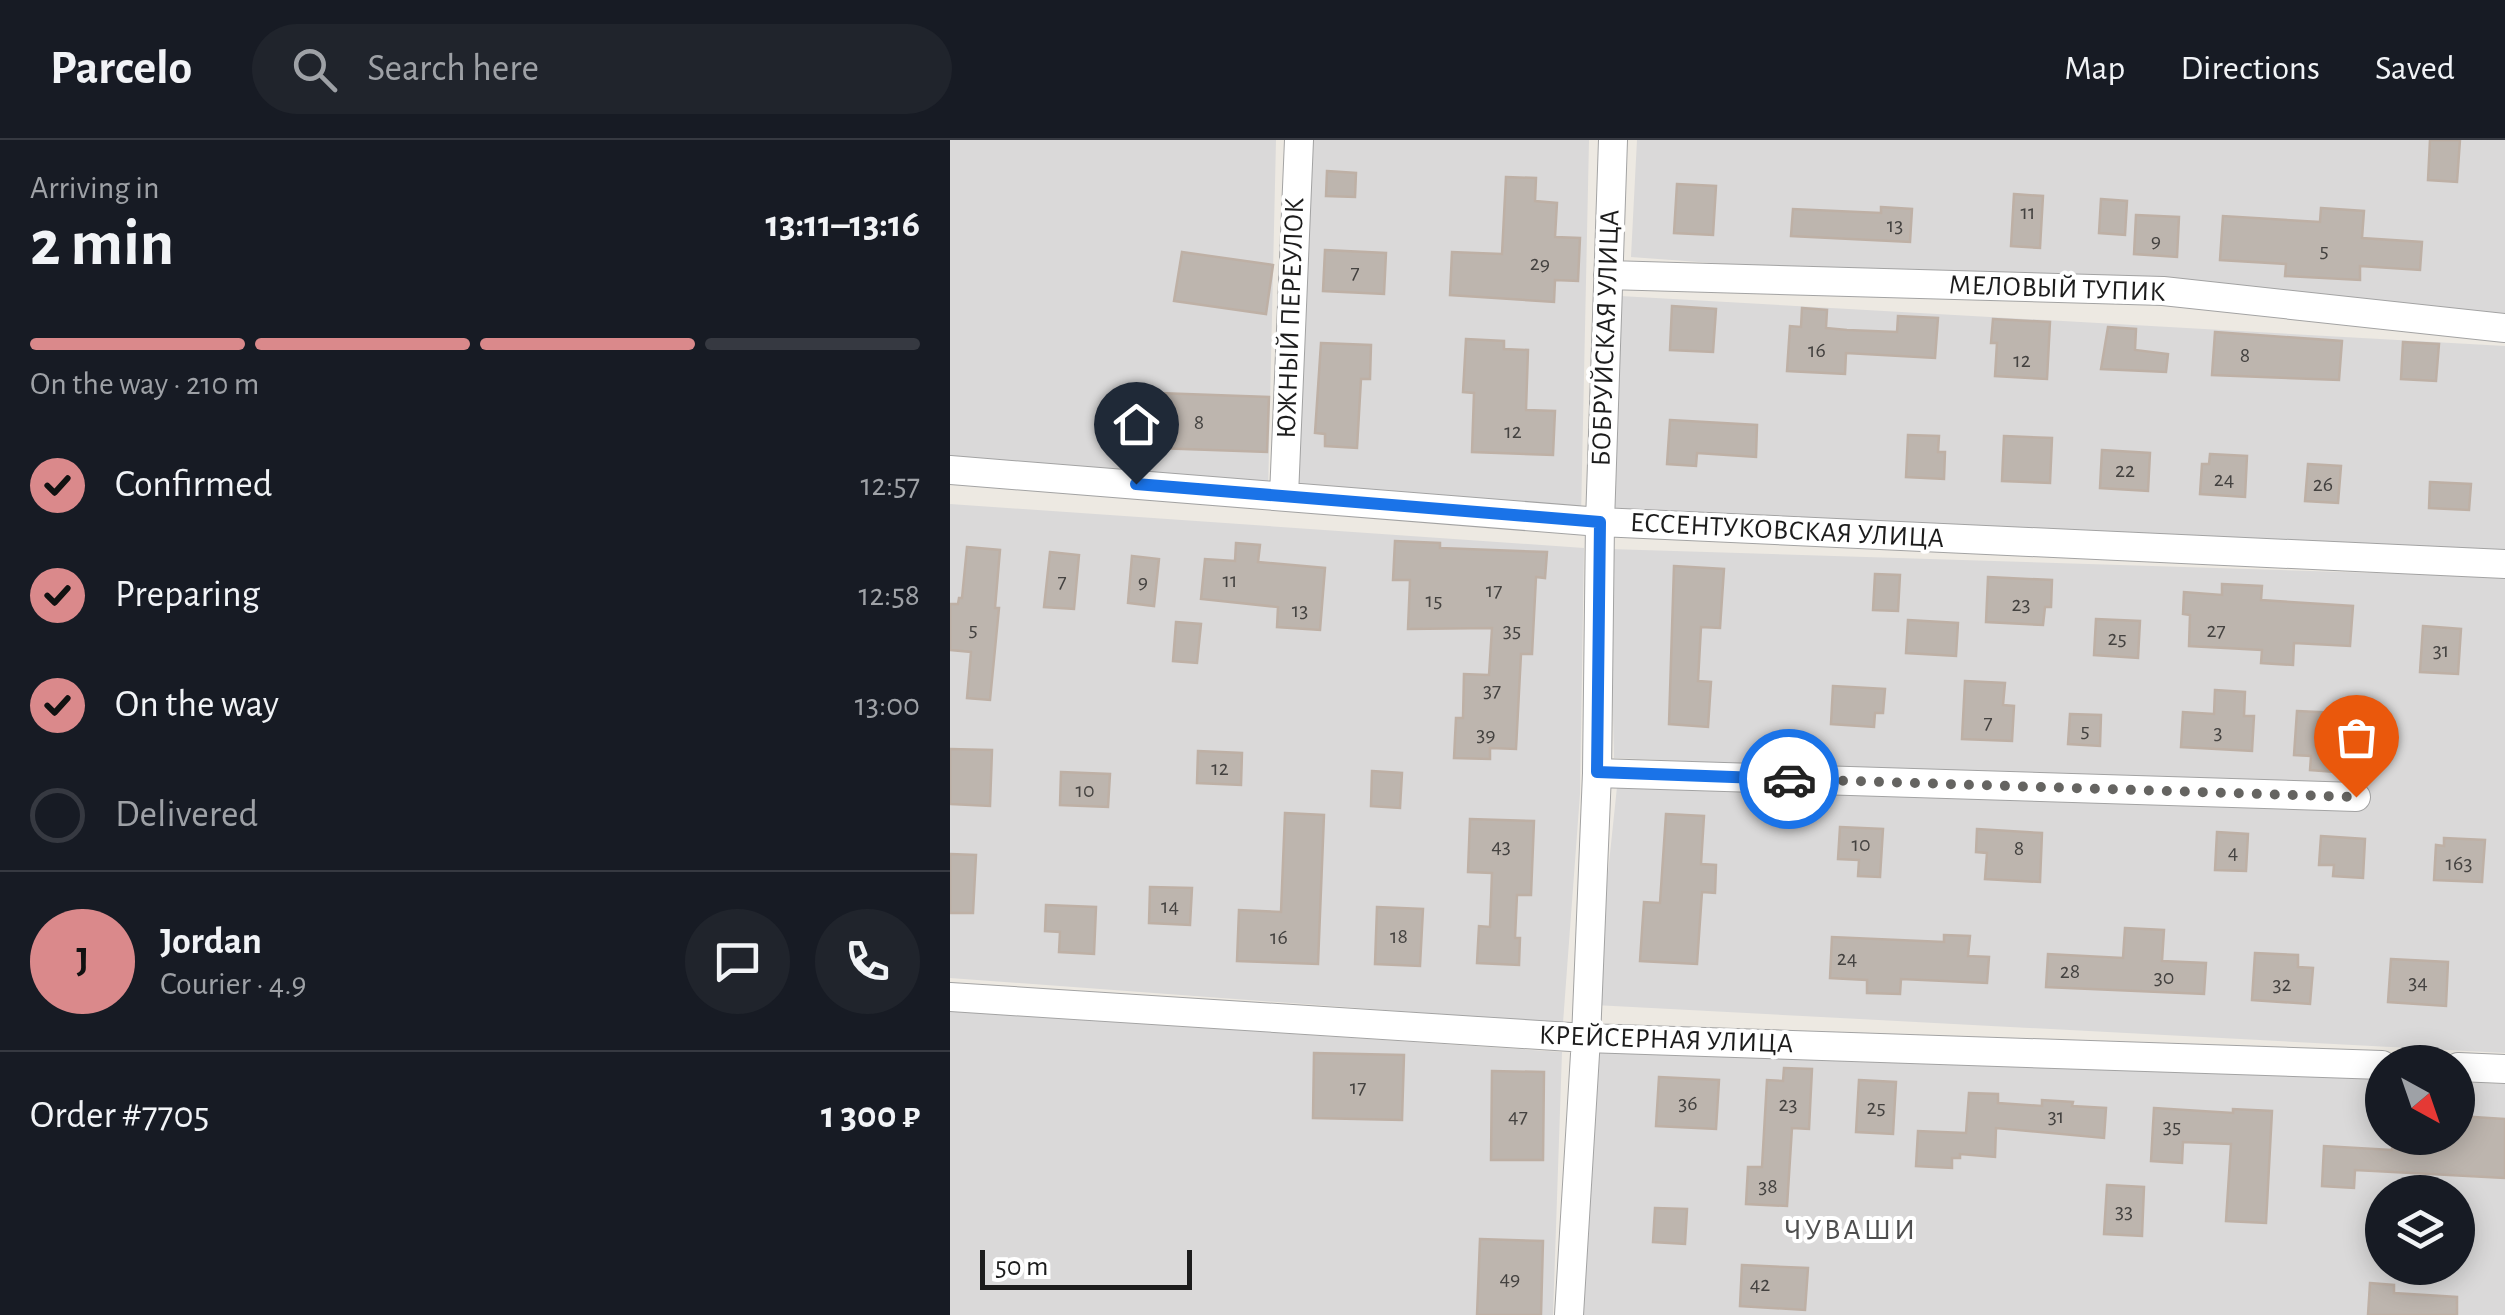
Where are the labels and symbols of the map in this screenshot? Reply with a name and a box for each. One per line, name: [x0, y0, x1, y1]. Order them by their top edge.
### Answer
street label: ЮЖНЫЙ ПЕРЕУЛОК: [1272, 197, 1309, 439]
house number: 11: [2020, 201, 2036, 223]
street label: БОБРУЙСКАЯ УЛИЦА: [1587, 209, 1624, 467]
house number: 13: [1887, 214, 1903, 236]
house number: 9: [2151, 229, 2161, 251]
house number: 5: [2319, 239, 2329, 261]
house number: 29: [1530, 252, 1550, 274]
house number: 7: [1350, 261, 1360, 283]
street label: МЕЛОВЫЙ ТУПИК: [1948, 270, 2166, 307]
house number: 16: [1808, 339, 1826, 361]
house number: 8: [2240, 344, 2250, 366]
house number: 12: [2013, 349, 2031, 371]
pin: [1094, 382, 1179, 485]
house number: 8: [1194, 411, 1204, 433]
house number: 12: [1504, 420, 1522, 442]
house number: 22: [2115, 459, 2135, 481]
house number: 24: [2214, 468, 2234, 490]
house number: 26: [2313, 473, 2333, 495]
street label: ЕССЕНТУКОВСКАЯ УЛИЦА: [1629, 509, 1945, 553]
house number: 11: [1222, 569, 1238, 591]
house number: 7: [1057, 570, 1067, 592]
house number: 9: [1138, 570, 1148, 592]
house number: 17: [1486, 579, 1502, 601]
house number: 15: [1426, 589, 1442, 611]
house number: 23: [2011, 593, 2031, 615]
house number: 13: [1292, 599, 1308, 621]
house number: 5: [968, 618, 978, 640]
house number: 35: [1503, 619, 1521, 641]
house number: 27: [2206, 619, 2226, 641]
house number: 25: [2107, 627, 2127, 649]
house number: 31: [2433, 639, 2449, 661]
house number: 37: [1483, 679, 1501, 701]
pin: [2314, 695, 2399, 798]
house number: 7: [1983, 711, 1993, 733]
house number: 5: [2080, 719, 2090, 741]
house number: 3: [2213, 721, 2223, 743]
house number: 39: [1476, 723, 1496, 745]
courier: [1739, 729, 1839, 829]
house number: 12: [1211, 757, 1229, 779]
house number: 10: [1075, 779, 1095, 801]
house number: 10: [1851, 833, 1871, 855]
house number: 43: [1491, 835, 1511, 857]
house number: 8: [2014, 837, 2024, 859]
house number: 4: [2228, 841, 2238, 863]
house number: 163: [2446, 852, 2472, 874]
house number: 14: [1161, 895, 1179, 917]
house number: 18: [1390, 925, 1408, 947]
house number: 16: [1270, 926, 1288, 948]
house number: 24: [1837, 947, 1857, 969]
house number: 28: [2060, 960, 2080, 982]
house number: 30: [2154, 966, 2174, 988]
house number: 34: [2408, 971, 2428, 993]
house number: 32: [2272, 973, 2292, 995]
street label: КРЕЙСЕРНАЯ УЛИЦА: [1538, 1021, 1794, 1058]
north arrow: [2365, 1045, 2475, 1155]
house number: 17: [1350, 1076, 1366, 1098]
house number: 36: [1678, 1092, 1698, 1114]
house number: 23: [1778, 1093, 1798, 1115]
house number: 25: [1866, 1096, 1886, 1118]
house number: 47: [1508, 1105, 1528, 1127]
house number: 31: [2048, 1105, 2064, 1127]
house number: 35: [2163, 1115, 2181, 1137]
house number: 38: [1758, 1175, 1778, 1197]
house number: 33: [2115, 1200, 2133, 1222]
district label: ЧУВАШИ: [1784, 1215, 1918, 1245]
scale bar: [980, 1245, 1192, 1290]
house number: 49: [1500, 1267, 1520, 1289]
house number: 42: [1750, 1273, 1770, 1295]

